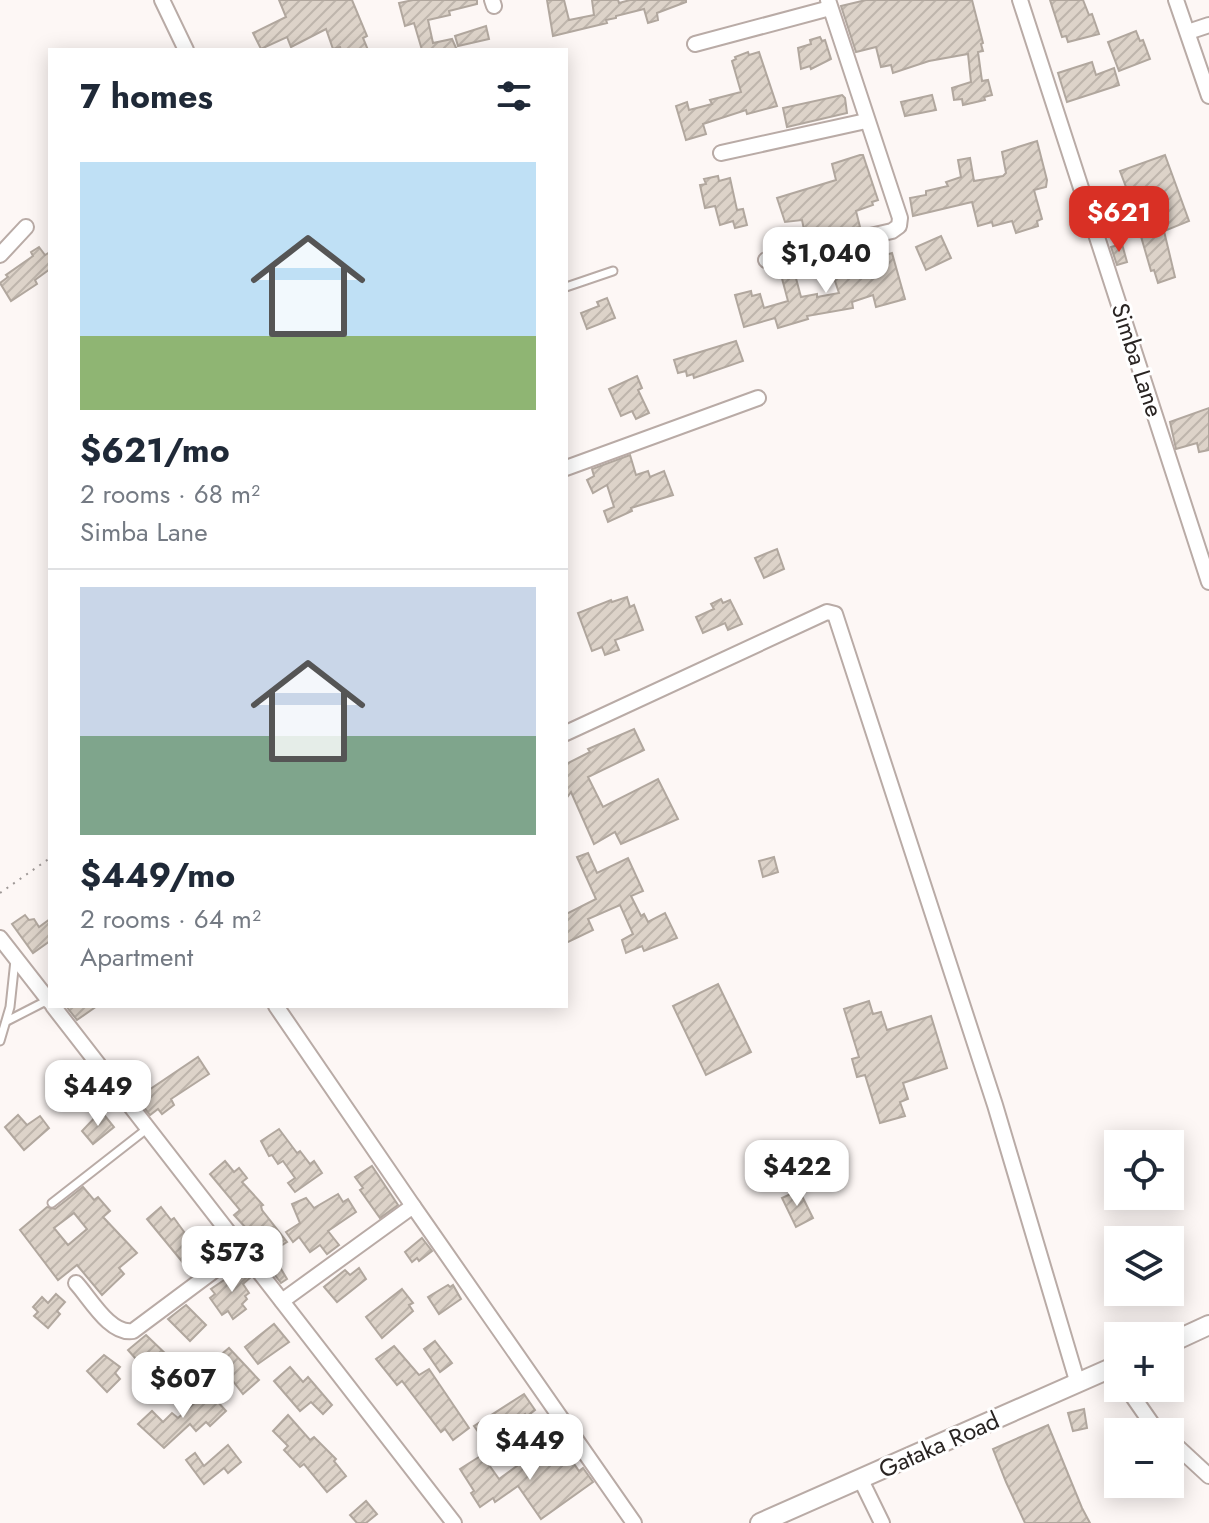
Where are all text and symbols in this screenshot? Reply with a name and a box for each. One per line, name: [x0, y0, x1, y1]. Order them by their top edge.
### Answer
text: 7 homes: [80, 72, 213, 121]
icon: filters: [492, 74, 536, 118]
pin: $621: [1072, 186, 1166, 254]
text: $621: [1087, 193, 1151, 231]
icon: home: [236, 214, 380, 358]
pin: $1,040: [761, 227, 891, 295]
text: $1,040: [781, 234, 871, 272]
street label: Simba Lane: [1103, 298, 1172, 421]
text: $621/mo: [80, 426, 230, 475]
text: 2 rooms · 68 m²: [80, 475, 260, 513]
text: Simba Lane: [80, 513, 208, 551]
icon: home: [236, 639, 380, 783]
text: $449/mo: [80, 851, 235, 900]
text: 2 rooms · 64 m²: [80, 900, 261, 938]
text: Apartment: [80, 938, 193, 976]
pin: $449: [51, 1060, 145, 1128]
text: $449: [63, 1067, 133, 1105]
map controls: [1104, 1130, 1184, 1498]
button: locate: [1104, 1130, 1184, 1210]
pin: $422: [750, 1140, 844, 1208]
text: $422: [763, 1147, 831, 1185]
pin: $573: [185, 1226, 279, 1294]
button: layers: [1104, 1226, 1184, 1306]
text: $573: [200, 1233, 264, 1271]
button: +: [1104, 1322, 1184, 1402]
pin: $607: [136, 1352, 230, 1420]
text: $607: [150, 1359, 216, 1397]
street label: Gataka Road: [873, 1402, 1005, 1487]
pin: $449: [483, 1414, 577, 1482]
button: −: [1104, 1418, 1184, 1498]
text: $449: [495, 1421, 565, 1459]

